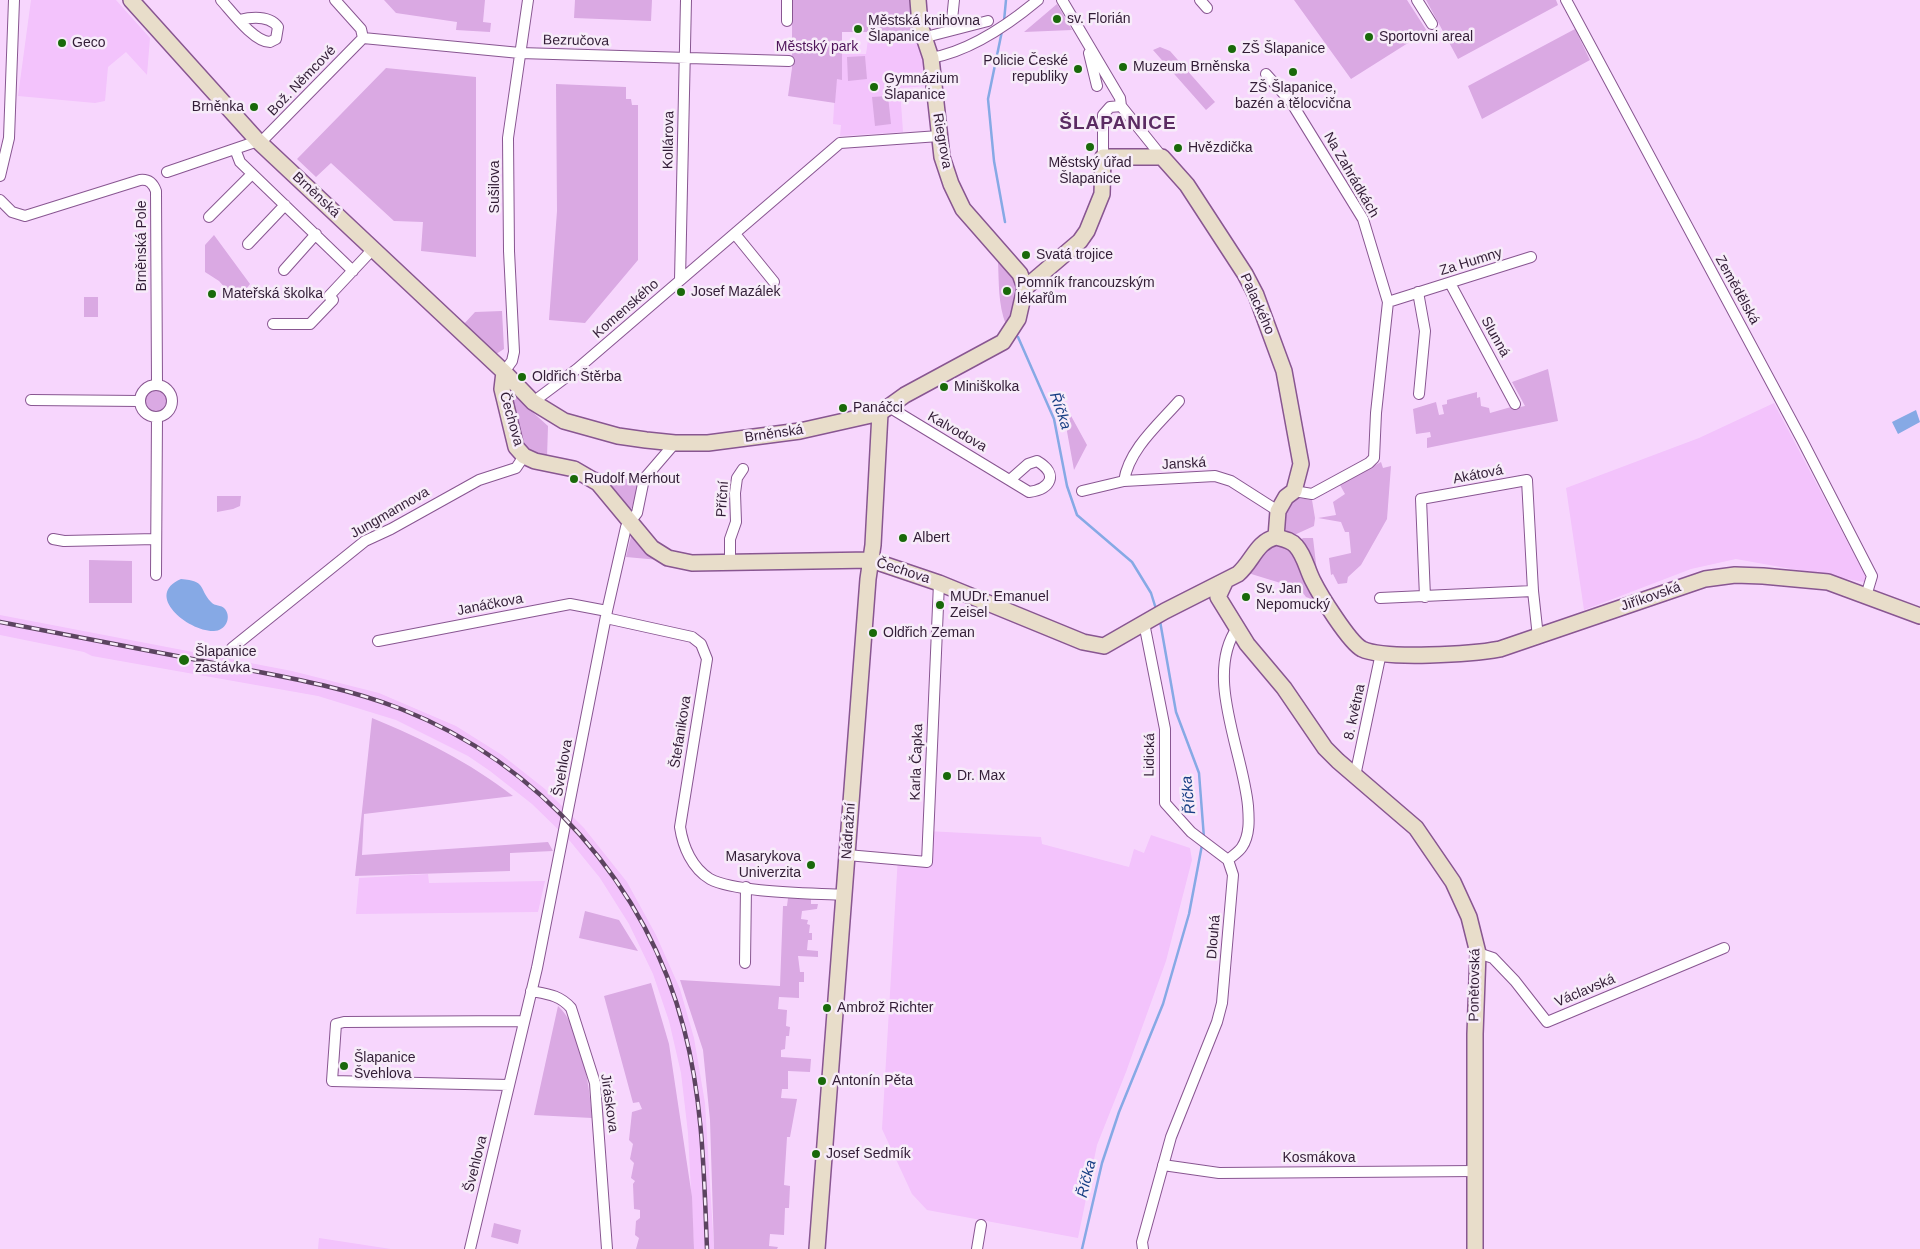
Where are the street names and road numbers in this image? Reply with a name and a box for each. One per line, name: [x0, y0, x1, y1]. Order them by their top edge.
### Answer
street label: Bezručova: [543, 32, 609, 50]
street label: Bož. Němcové: [264, 42, 340, 120]
street label: Kollárova: [660, 111, 678, 169]
street label: Riegrova: [929, 112, 955, 170]
street label: Na Zahrádkách: [1320, 129, 1382, 221]
street label: Sušilova: [487, 161, 503, 213]
street label: Brněnská: [289, 169, 343, 221]
street label: Brněnská Pole: [134, 200, 150, 292]
street label: Za Humny: [1438, 245, 1504, 279]
street label: Zemědělská: [1711, 253, 1763, 327]
street label: Palackého: [1236, 271, 1278, 337]
street label: Komenského: [590, 276, 662, 342]
street label: Slunná: [1477, 314, 1513, 360]
street label: Čechova: [495, 390, 527, 448]
street label: Kalvodova: [924, 408, 990, 456]
street label: Brněnská: [744, 422, 804, 446]
street label: Janská: [1161, 454, 1207, 474]
street label: Akátová: [1452, 462, 1504, 488]
street label: Příční: [713, 480, 733, 518]
street label: Jungmannova: [348, 484, 432, 542]
street label: Čechova: [874, 554, 932, 588]
street label: Jiříkovská: [1619, 579, 1683, 615]
street label: Janáčkova: [456, 590, 524, 620]
street label: 8. května: [1341, 682, 1369, 742]
street label: Štefanikova: [667, 695, 695, 769]
street label: Karla Čapka: [907, 723, 927, 801]
street label: Lidická: [1141, 733, 1159, 777]
street label: Švehlova: [550, 738, 576, 798]
street label: Nádražní: [839, 802, 859, 860]
street label: Dlouhá: [1204, 914, 1224, 960]
street label: Ponětovská: [1466, 948, 1484, 1022]
street label: Václavská: [1552, 971, 1618, 1011]
street label: Jiráskova: [597, 1073, 621, 1133]
street label: Švehlova: [461, 1134, 491, 1194]
street label: Kosmákova: [1282, 1150, 1356, 1166]

